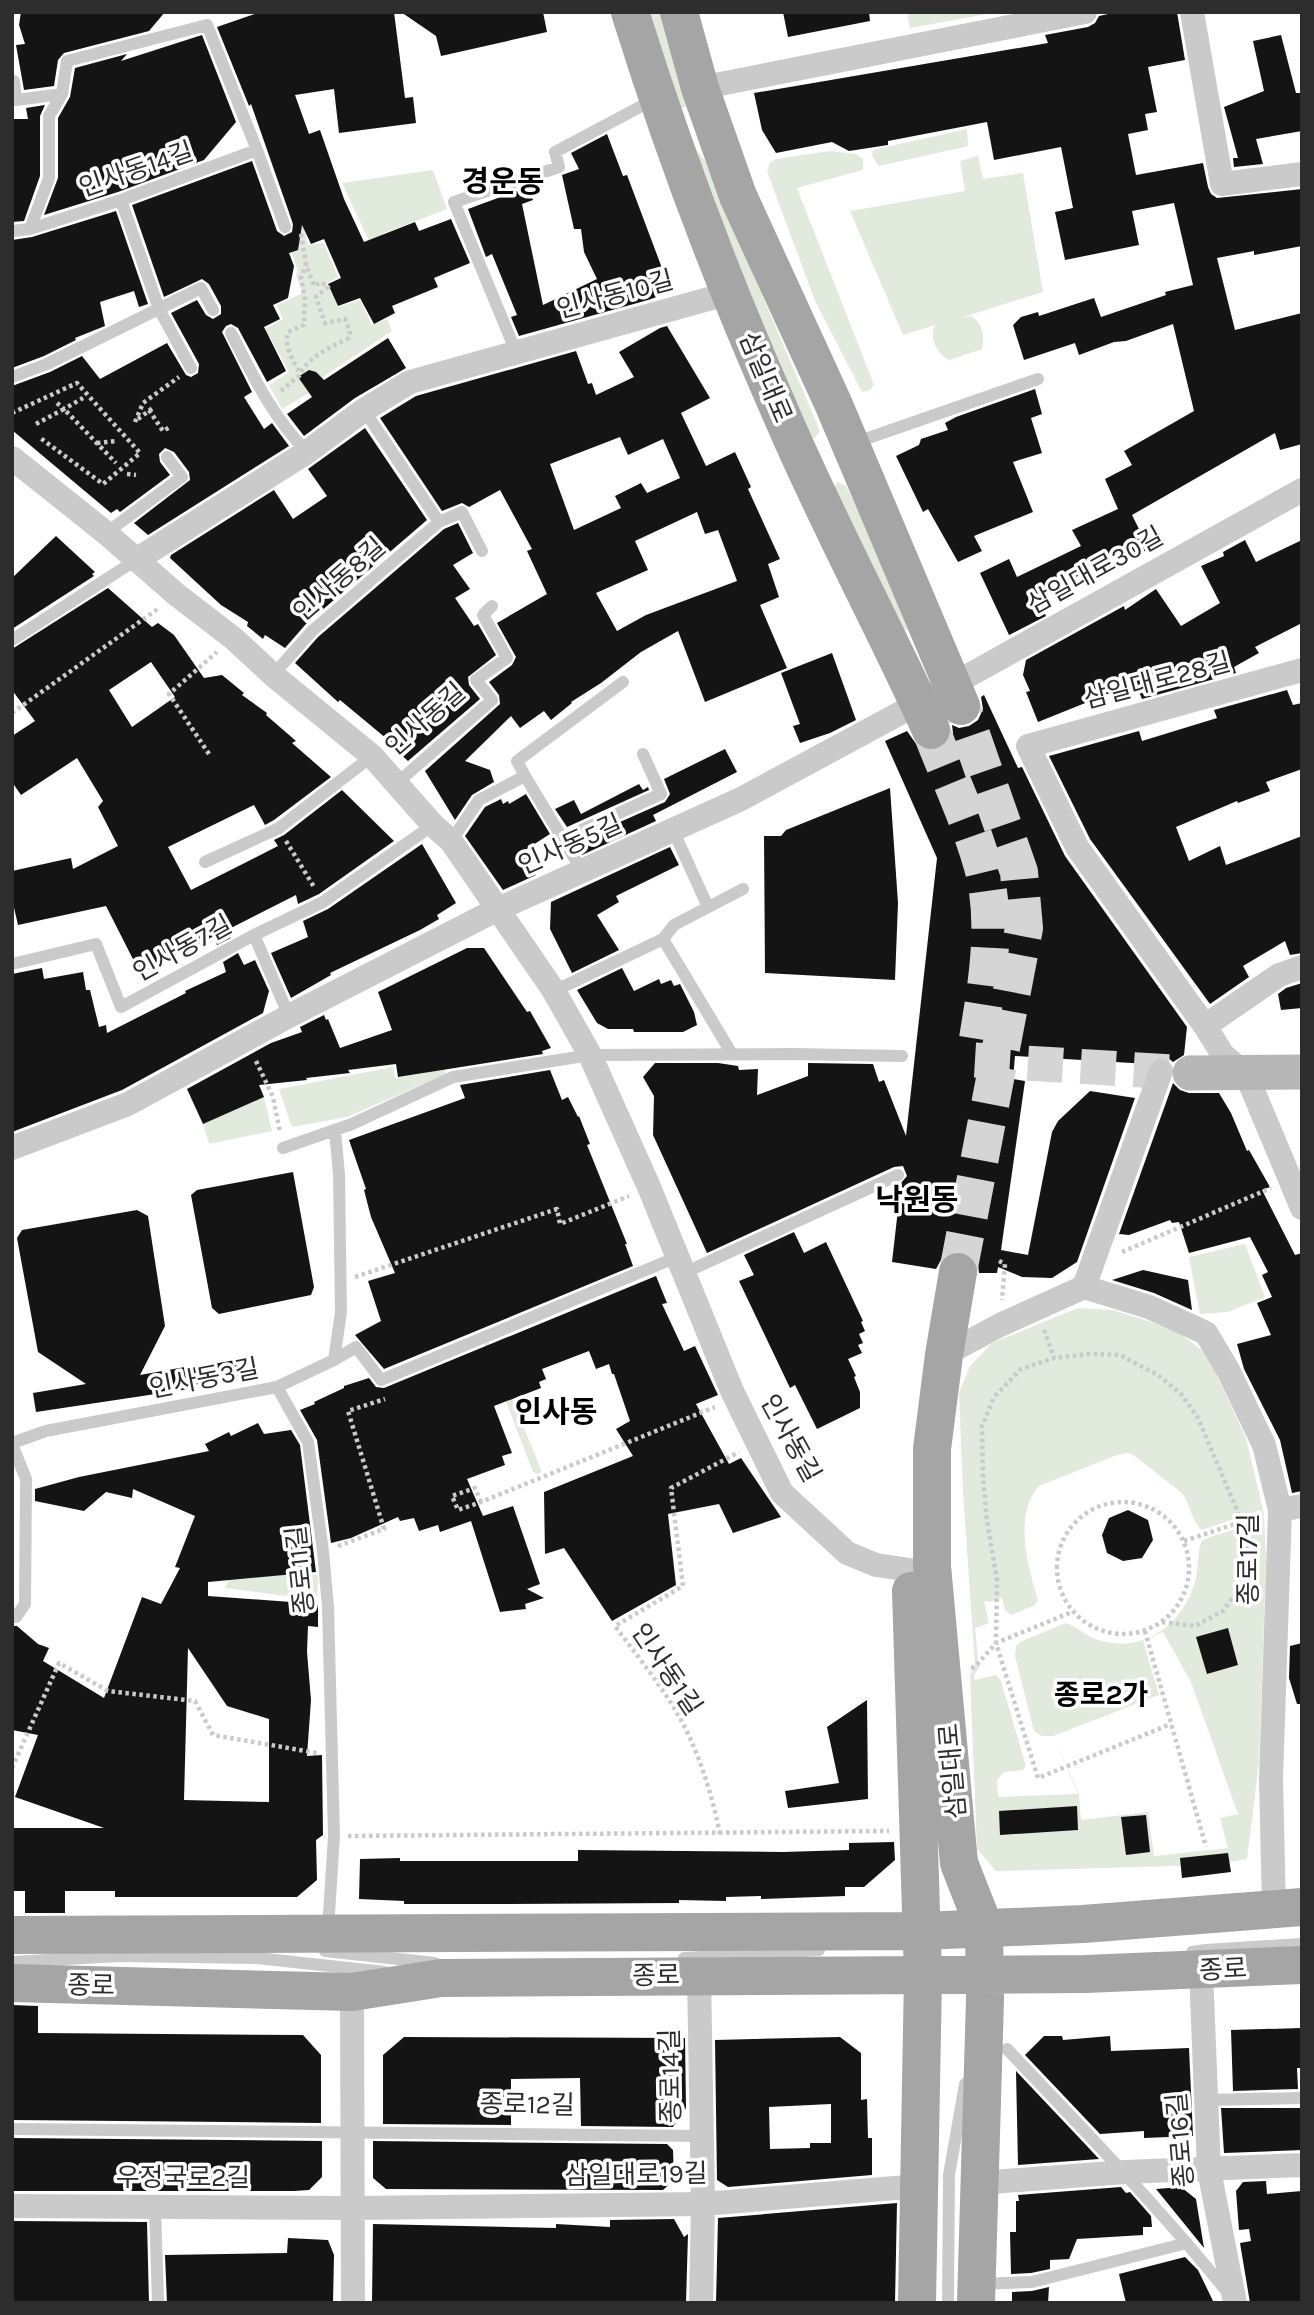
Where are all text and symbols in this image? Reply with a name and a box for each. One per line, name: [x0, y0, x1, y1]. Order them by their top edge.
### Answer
street label: 인사동14길: [75, 135, 197, 203]
district label: 경운동: [462, 164, 544, 200]
street label: 인사동10길: [553, 264, 677, 325]
street label: 삼일대로: [733, 327, 799, 427]
street label: 삼일대로30길: [1022, 520, 1169, 620]
street label: 인사동8길: [287, 531, 392, 628]
street label: 삼일대로28길: [1080, 646, 1234, 715]
street label: 인사동길: [379, 676, 472, 762]
street label: 인사동5길: [513, 808, 627, 881]
street label: 인사동7길: [128, 909, 237, 988]
district label: 낙원동: [876, 1182, 958, 1218]
street label: 인사동3길: [147, 1353, 262, 1404]
street label: 인사동길: [754, 1389, 827, 1488]
district label: 인사동: [515, 1394, 597, 1430]
street label: 종로17길: [1233, 1513, 1264, 1605]
street label: 종로11길: [280, 1524, 321, 1616]
street label: 인사동1길: [625, 1617, 709, 1721]
district label: 종로2가: [1054, 1678, 1148, 1711]
street label: 삼일대로: [933, 1722, 972, 1820]
street label: 종로: [1198, 1953, 1248, 1986]
street label: 종로: [632, 1960, 680, 1991]
street label: 종로: [67, 1970, 115, 2001]
street label: 종로14길: [654, 2028, 687, 2124]
street label: 종로12길: [479, 2088, 575, 2121]
street label: 종로16길: [1161, 2091, 1200, 2189]
street label: 삼일대로19길: [564, 2158, 708, 2191]
street label: 우정국로2길: [116, 2162, 250, 2193]

